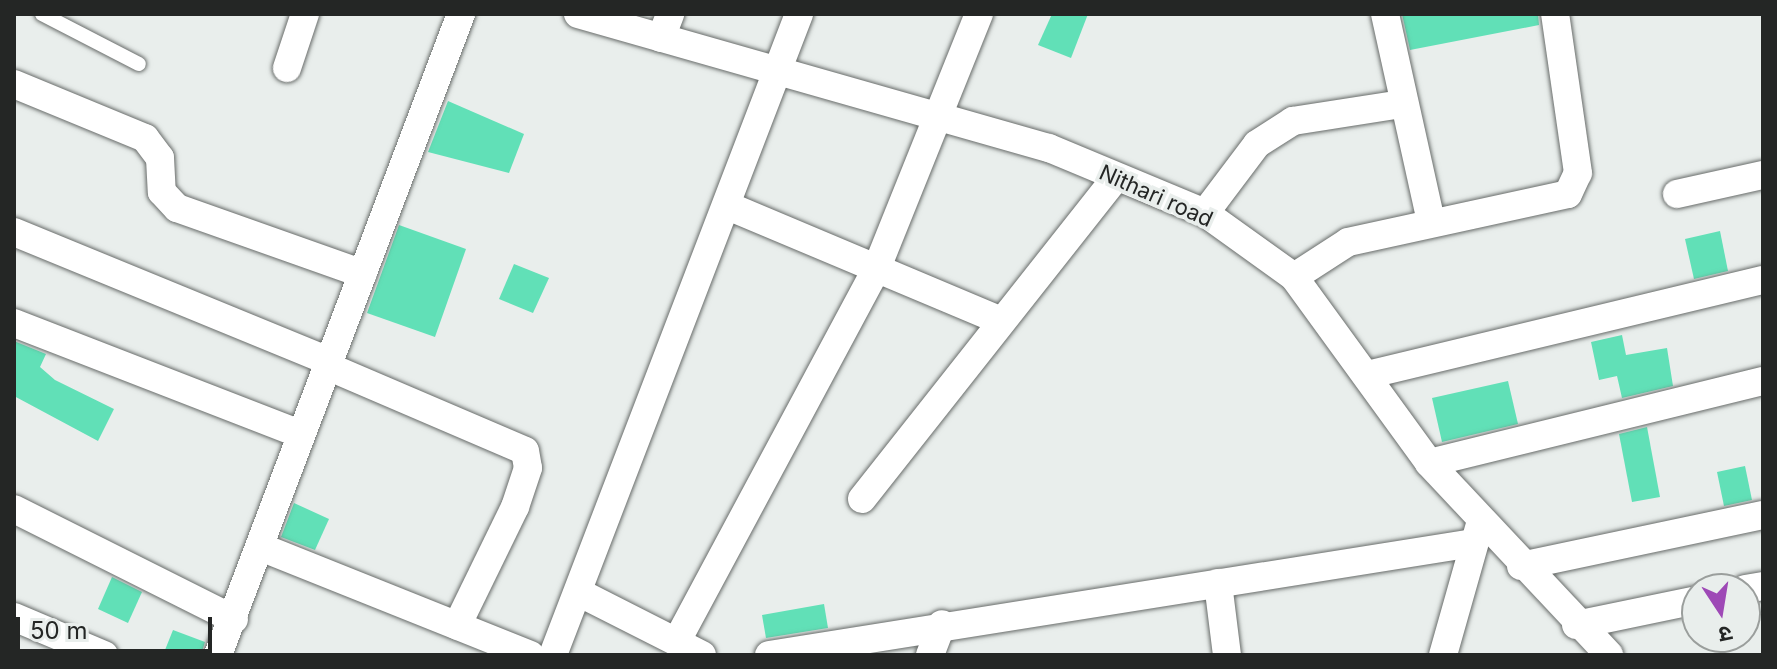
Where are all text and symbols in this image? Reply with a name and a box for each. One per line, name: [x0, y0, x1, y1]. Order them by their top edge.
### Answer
street label: Nithari road: [1095, 159, 1217, 233]
north arrow: [1681, 573, 1761, 653]
scale bar: [20, 601, 216, 651]
text: 50 m: [30, 616, 88, 645]
text: उ: [1717, 620, 1735, 649]

